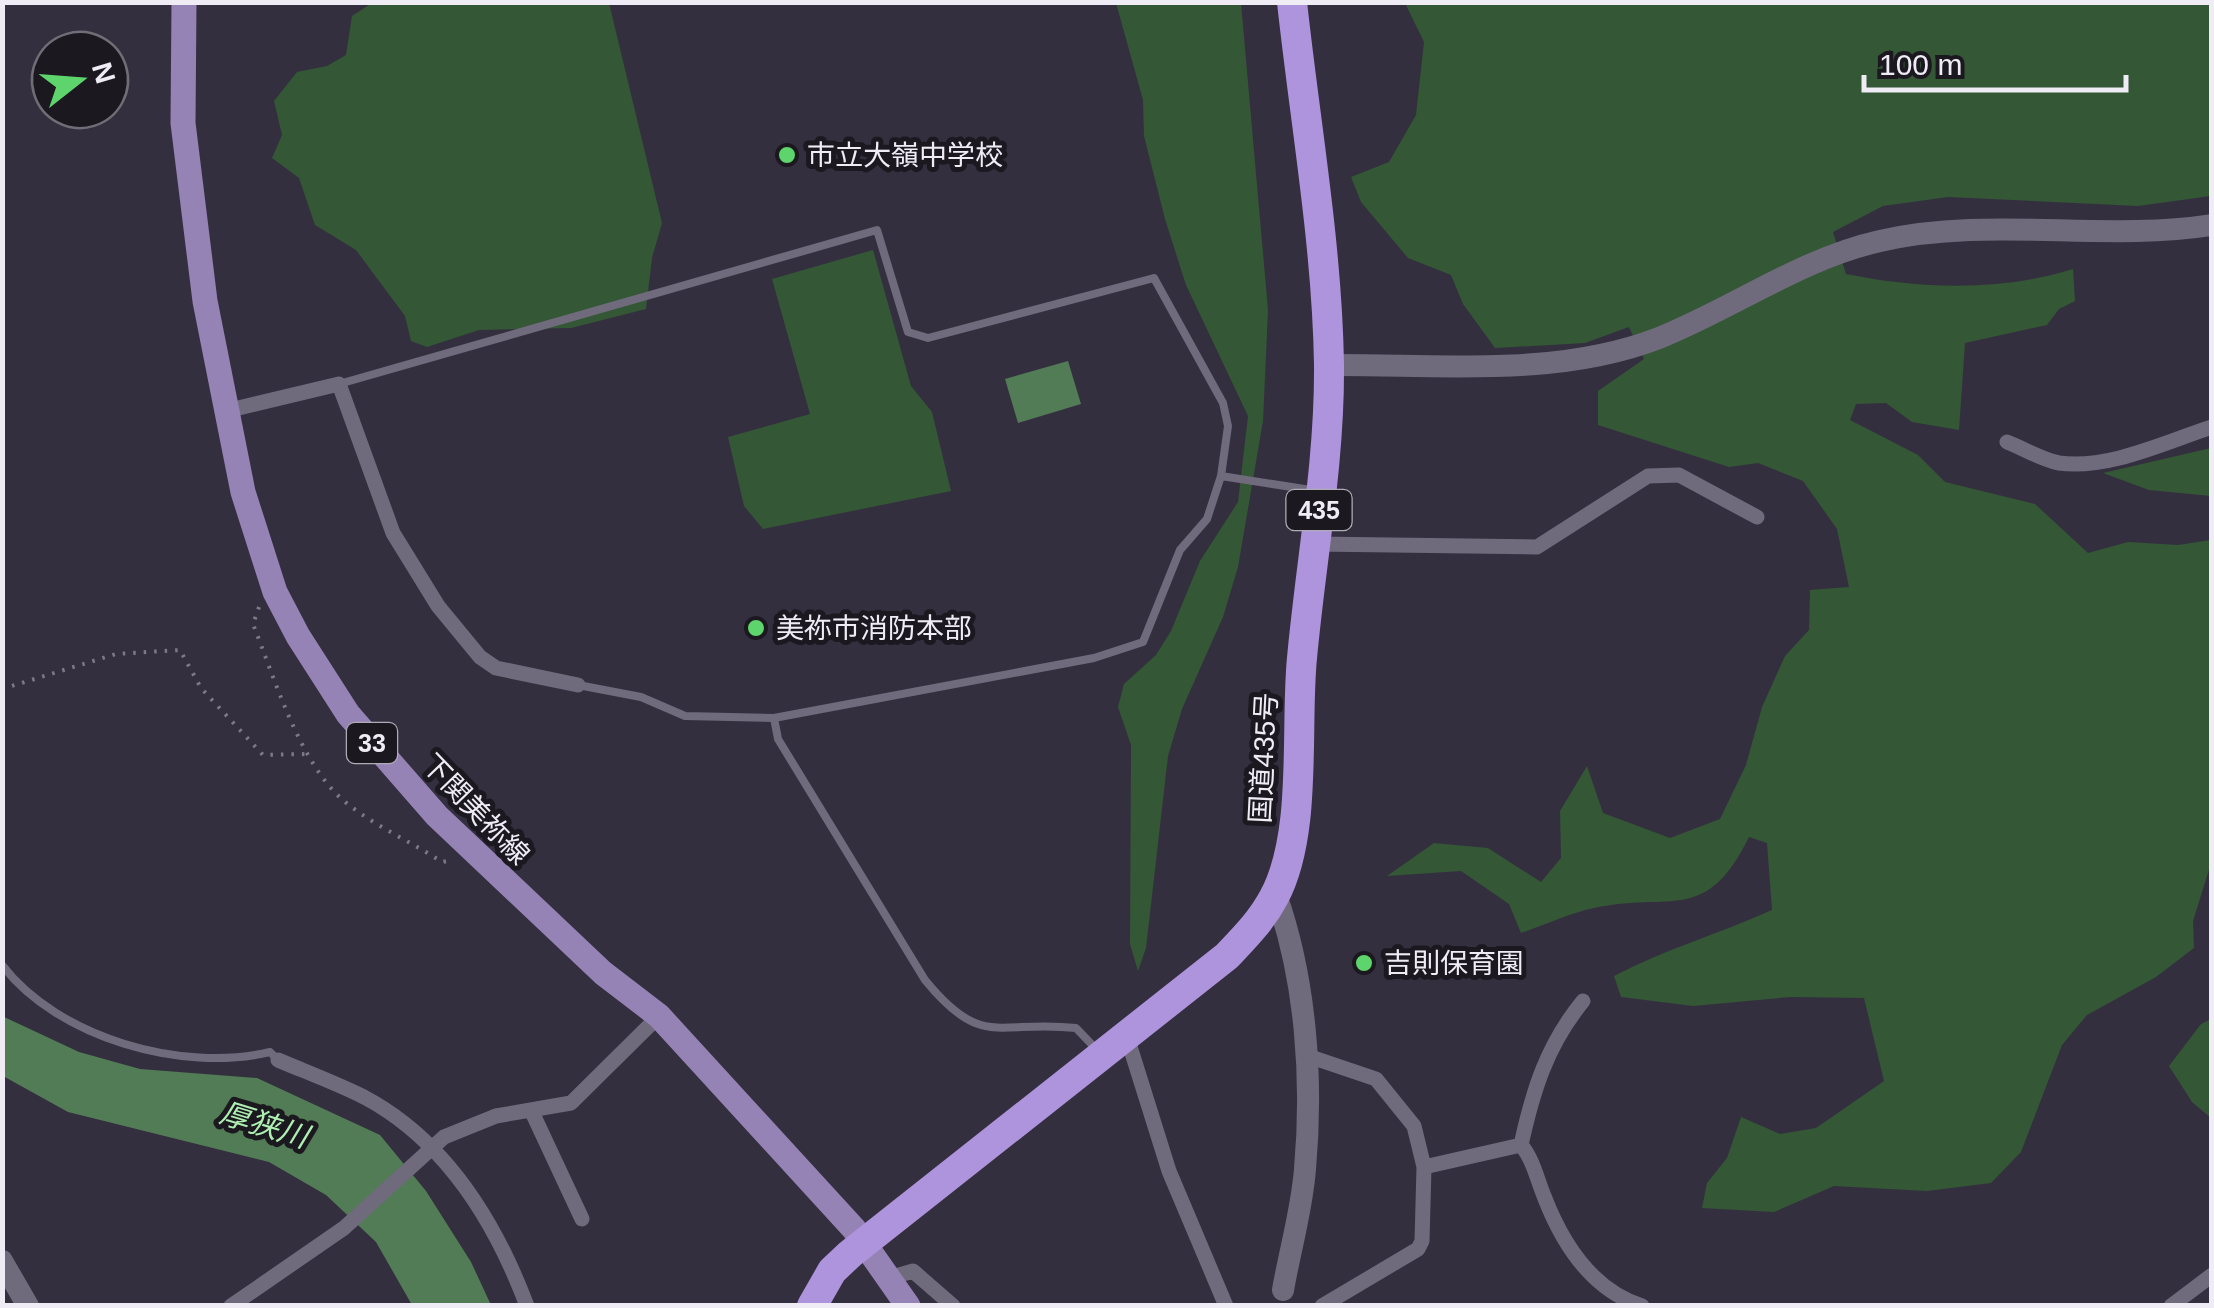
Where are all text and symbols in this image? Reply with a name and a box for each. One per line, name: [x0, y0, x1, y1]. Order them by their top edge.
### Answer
north arrow: [30, 30, 130, 130]
scale bar: [1864, 30, 2126, 92]
text: 100 m: [1879, 48, 1962, 81]
text: N: [86, 59, 121, 87]
place label: 市立大嶺中学校: [807, 140, 1003, 171]
marker: 市立大嶺中学校: [776, 144, 798, 166]
road number: 435: [1286, 490, 1352, 530]
place label: 美祢市消防本部: [776, 613, 972, 644]
marker: 美祢市消防本部: [745, 617, 767, 639]
street label: 国道435号: [1245, 692, 1282, 824]
road number: 33: [347, 723, 397, 763]
street label: 下関美祢線: [416, 748, 535, 870]
place label: 吉則保育園: [1384, 948, 1524, 979]
marker: 吉則保育園: [1353, 952, 1375, 974]
water label: 厚狭川: [216, 1096, 315, 1154]

